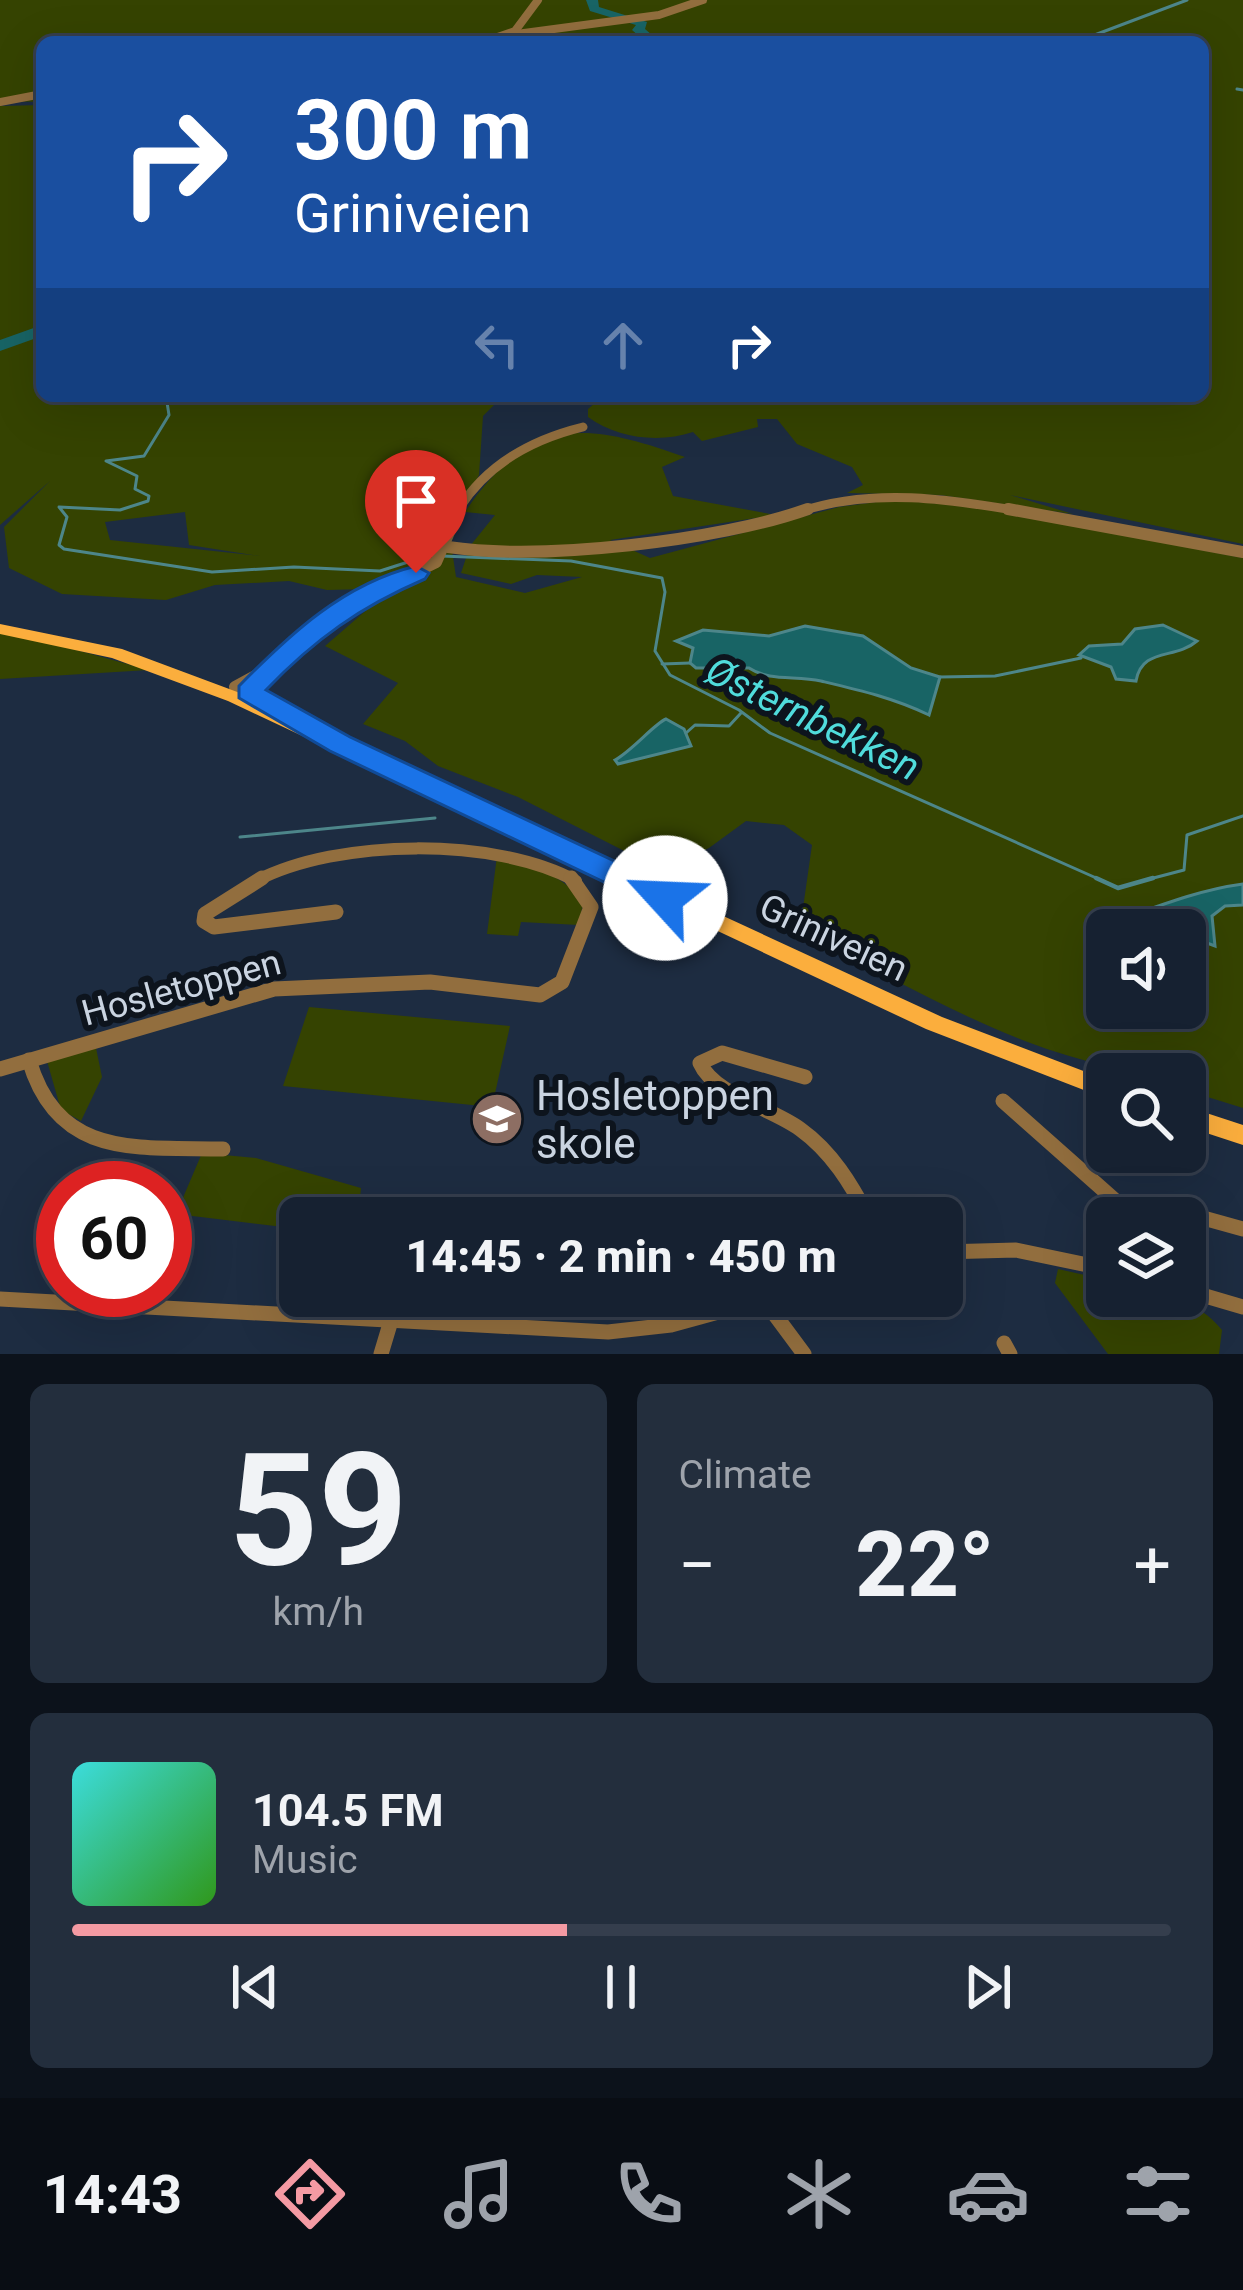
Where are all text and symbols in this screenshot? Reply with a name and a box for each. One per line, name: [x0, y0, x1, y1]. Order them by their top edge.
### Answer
text: 300 m: [294, 81, 532, 180]
icon: right: [96, 84, 252, 240]
text: Griniveien: [294, 182, 531, 245]
icon: left: [464, 312, 530, 378]
icon: ahead: [590, 312, 656, 378]
icon: right: [716, 312, 782, 378]
pin: [365, 450, 467, 573]
icon: arrive: [383, 468, 449, 534]
water label: Østernbekken: [698, 647, 927, 790]
position arrow: [602, 835, 728, 961]
street label: Griniveien: [753, 885, 914, 990]
map controls: [1086, 909, 1206, 1317]
button: sound: [1086, 909, 1206, 1029]
street label: Hosletoppen: [77, 941, 285, 1035]
button: search: [1086, 1053, 1206, 1173]
place label: Hosletoppen skole: [536, 1071, 774, 1168]
school or university icon: Hosletoppen skole: [469, 1091, 525, 1147]
speed limit sign: 60: [36, 1161, 192, 1317]
button: layers: [1086, 1197, 1206, 1317]
text: 14:45 · 2 min · 450 m: [405, 1230, 837, 1283]
text: 59: [229, 1419, 408, 1602]
text: Climate: [679, 1452, 812, 1498]
text: 22°: [855, 1513, 995, 1618]
text: −: [679, 1527, 716, 1604]
text: +: [1134, 1527, 1171, 1604]
text: km/h: [272, 1589, 364, 1635]
text: 104.5 FM: [252, 1784, 444, 1837]
text: Music: [252, 1837, 358, 1883]
icon: previous: [222, 1954, 288, 2020]
icon: pause: [588, 1954, 654, 2020]
icon: next: [955, 1954, 1021, 2020]
icon: directions: [268, 2152, 352, 2236]
icon: music: [437, 2152, 521, 2236]
icon: phone: [607, 2152, 691, 2236]
icon: climate: [777, 2152, 861, 2236]
icon: car: [946, 2152, 1030, 2236]
icon: filters: [1116, 2152, 1200, 2236]
text: 14:43: [43, 2163, 182, 2226]

